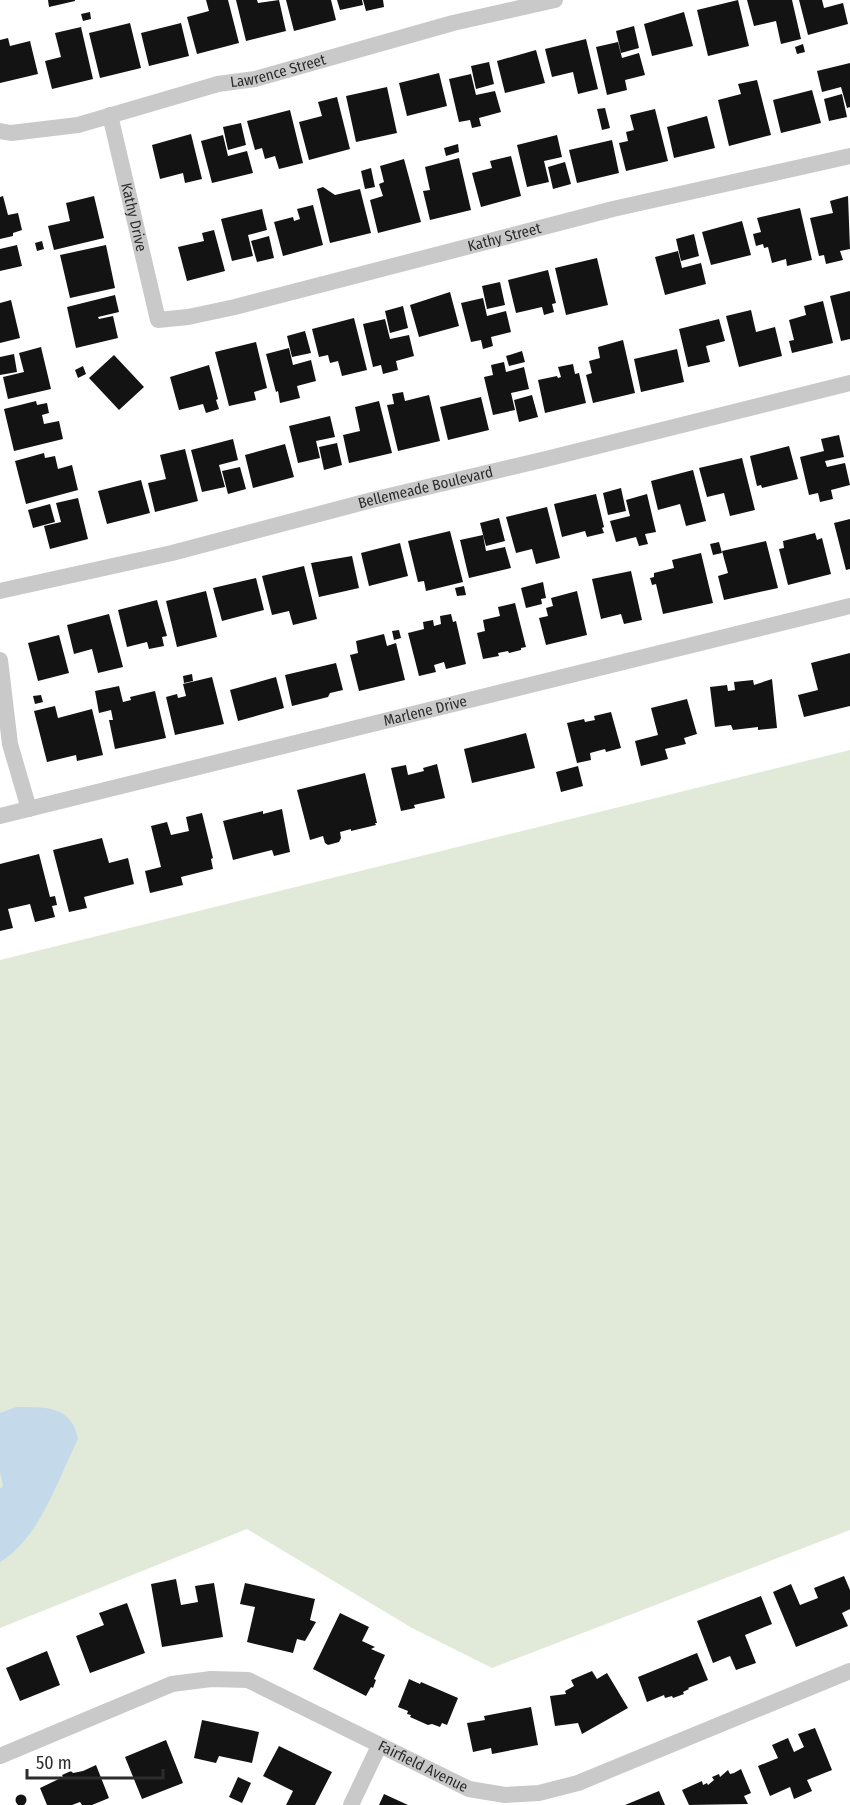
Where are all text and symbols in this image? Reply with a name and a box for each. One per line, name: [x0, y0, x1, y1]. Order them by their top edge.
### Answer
street label: Lawrence Street: [229, 50, 328, 91]
street label: Kathy Drive: [117, 181, 151, 253]
street label: Kathy Street: [466, 219, 543, 255]
street label: Bellemeade Boulevard: [356, 463, 495, 512]
street label: Marlene Drive: [382, 692, 469, 730]
street label: Fairfield Avenue: [375, 1737, 471, 1796]
scale bar: [27, 1742, 164, 1780]
text: 50 m: [36, 1752, 72, 1774]

